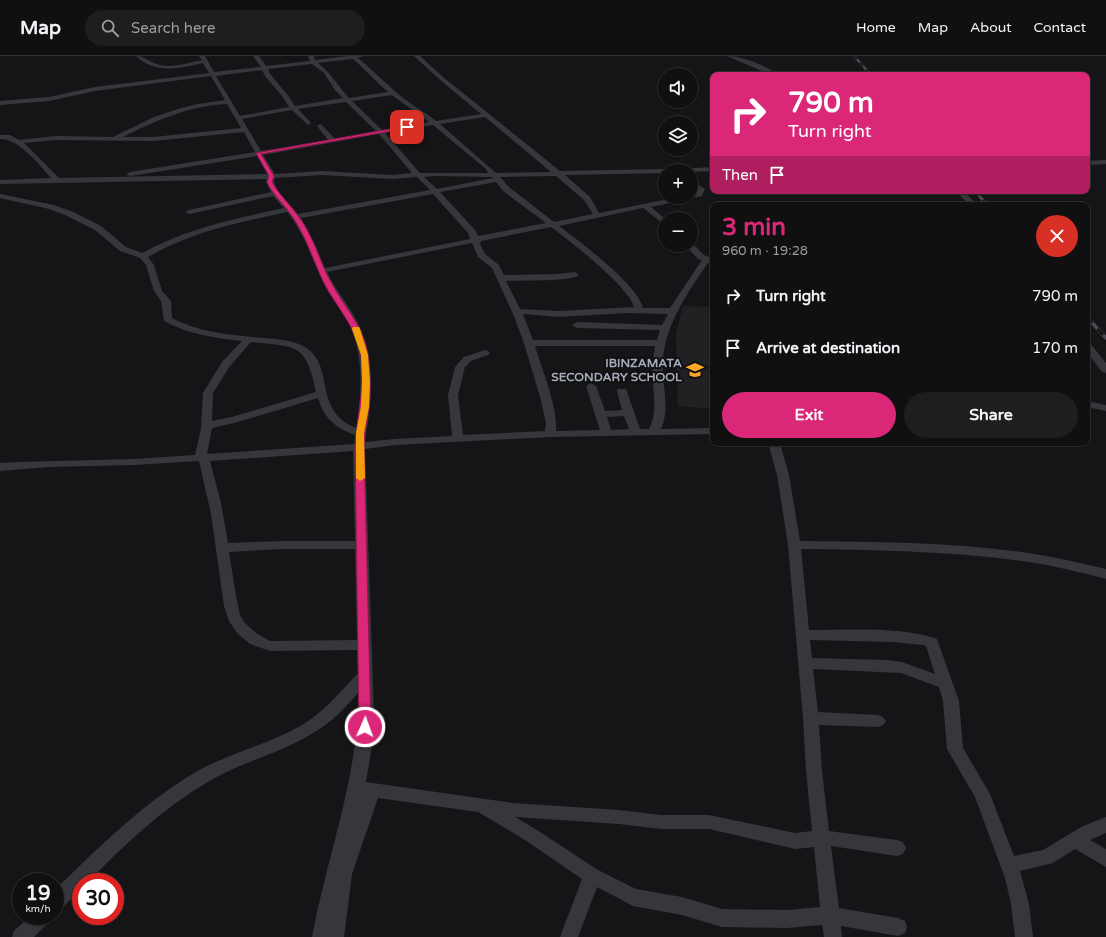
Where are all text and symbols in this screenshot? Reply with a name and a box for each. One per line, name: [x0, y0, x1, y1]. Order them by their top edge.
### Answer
search box: [85, 10, 365, 46]
text: Map: [20, 17, 61, 39]
icon: search: [99, 17, 121, 39]
text: Search here: [131, 19, 215, 37]
text: Home: [856, 19, 896, 36]
text: Map: [918, 19, 948, 36]
text: About: [970, 19, 1012, 36]
text: Contact: [1034, 19, 1086, 36]
map controls: [658, 68, 698, 252]
button: sound: [658, 68, 698, 108]
text: 790 m: [788, 86, 874, 120]
icon: right: [722, 88, 774, 140]
pin: [390, 110, 424, 144]
icon: arrive: [396, 116, 418, 138]
button: layers: [658, 116, 698, 156]
text: Turn right: [788, 120, 872, 142]
button: +: [658, 164, 698, 204]
icon: arrive: [766, 164, 788, 186]
text: Then: [722, 166, 758, 184]
button: −: [658, 212, 698, 252]
text: 3 min: [722, 213, 786, 242]
button: close: [1036, 215, 1078, 257]
text: 960 m · 19:28: [722, 243, 808, 259]
icon: right: [722, 285, 744, 307]
text: Turn right: [756, 287, 826, 305]
text: 790 m: [1032, 287, 1078, 305]
icon: arrive: [722, 337, 744, 359]
text: Arrive at destination: [756, 339, 900, 357]
text: 170 m: [1032, 339, 1078, 357]
place label: IBINZAMATA SECONDARY SCHOOL: [551, 356, 682, 384]
school or university icon: IBINZAMATA SECONDARY SCHOOL: [685, 360, 705, 380]
button: Exit: [722, 392, 896, 438]
button: Share: [904, 392, 1078, 438]
position arrow: [344, 706, 386, 748]
speed limit sign: 30: [72, 873, 124, 925]
text: 19: [25, 882, 51, 906]
text: km/h: [25, 903, 51, 915]

